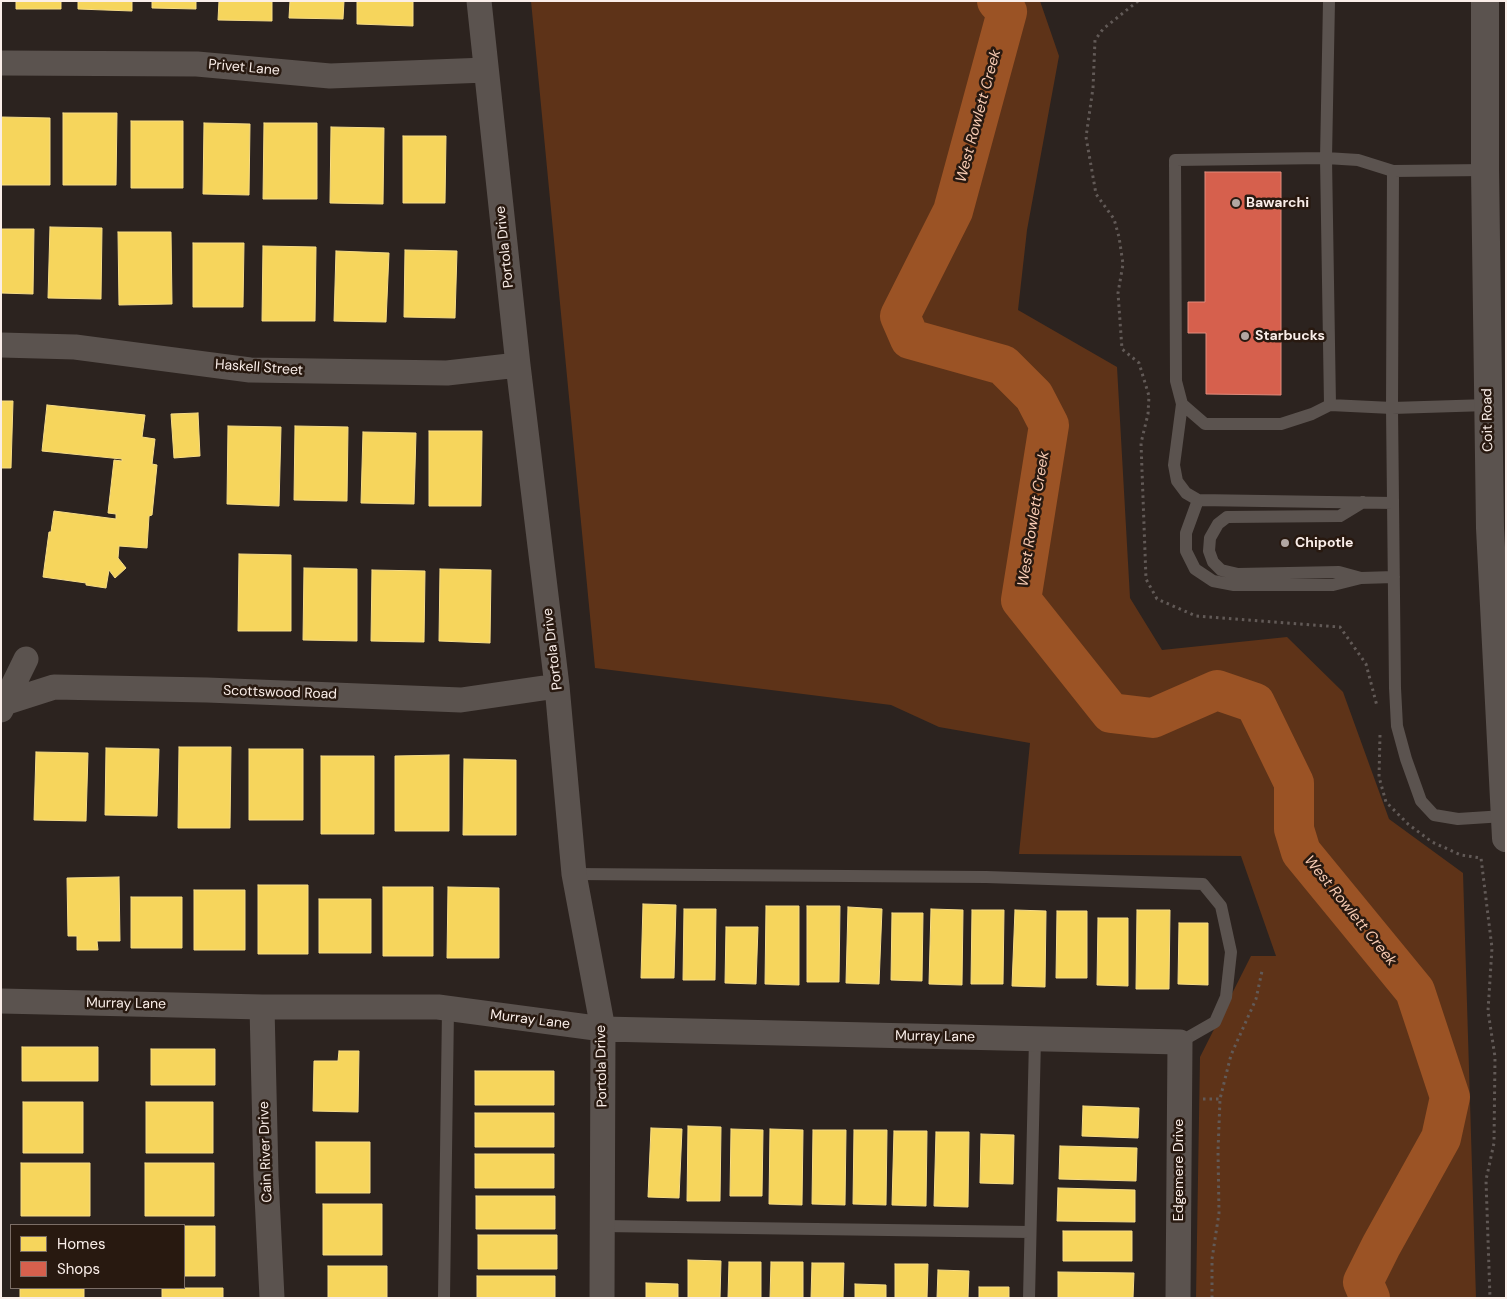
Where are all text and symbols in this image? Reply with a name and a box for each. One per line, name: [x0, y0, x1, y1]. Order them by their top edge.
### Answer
water label: West Rowlett Creek: [953, 47, 1005, 185]
street label: Privet Lane: [208, 57, 280, 79]
place label: Bawarchi: [1246, 195, 1309, 211]
marker: Bawarchi: [1230, 197, 1242, 209]
street label: Portola Drive: [492, 205, 518, 289]
place label: Starbucks: [1255, 328, 1325, 344]
marker: Starbucks: [1239, 330, 1251, 342]
street label: Haskell Street: [214, 357, 304, 379]
street label: Coit Road: [1479, 388, 1497, 452]
water label: West Rowlett Creek: [1014, 450, 1054, 588]
place label: Chipotle: [1295, 535, 1353, 551]
marker: Chipotle: [1279, 537, 1291, 549]
street label: Portola Drive: [540, 607, 566, 691]
street label: Scottswood Road: [223, 683, 337, 703]
water label: West Rowlett Creek: [1300, 852, 1400, 970]
street label: Murray Lane: [86, 995, 166, 1013]
street label: Murray Lane: [489, 1007, 571, 1033]
street label: Portola Drive: [593, 1025, 611, 1107]
street label: Murray Lane: [895, 1028, 975, 1046]
street label: Cain River Drive: [256, 1101, 276, 1203]
street label: Edgemere Drive: [1171, 1119, 1187, 1221]
legend: [10, 1224, 185, 1289]
text: Homes: [57, 1234, 106, 1254]
text: Shops: [57, 1259, 100, 1279]

